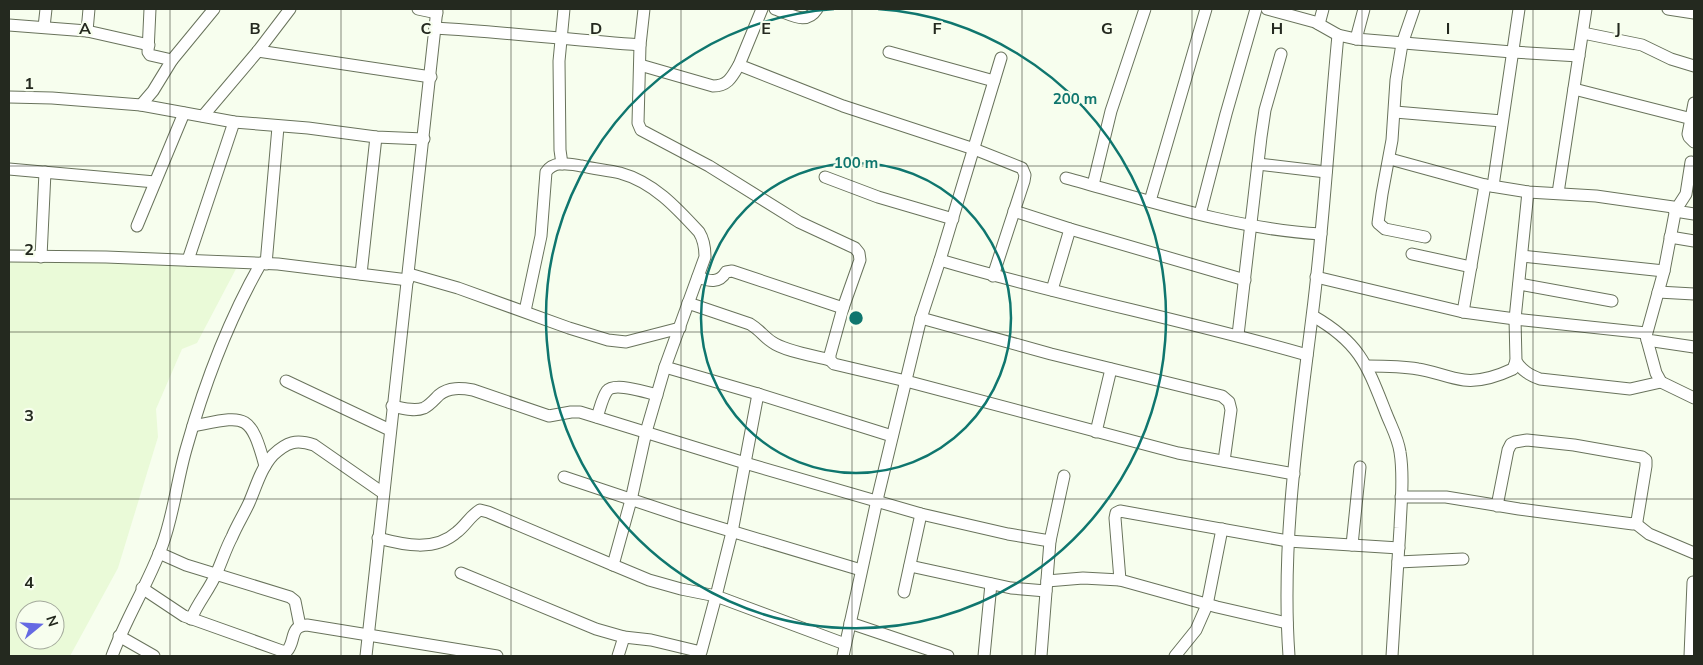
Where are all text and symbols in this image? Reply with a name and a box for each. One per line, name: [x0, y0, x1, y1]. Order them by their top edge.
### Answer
text: A: [79, 18, 91, 38]
text: B: [249, 18, 261, 38]
text: C: [421, 18, 432, 38]
text: D: [590, 18, 602, 38]
text: E: [761, 18, 771, 38]
text: F: [932, 18, 942, 38]
text: G: [1101, 18, 1113, 38]
text: H: [1271, 18, 1283, 38]
text: I: [1446, 18, 1450, 38]
text: J: [1615, 18, 1621, 38]
text: 1: [24, 73, 34, 93]
text: 200 m: [1053, 89, 1097, 108]
text: 100 m: [834, 153, 878, 172]
text: 2: [24, 239, 34, 259]
centre of rings: [847, 309, 865, 327]
text: 3: [24, 405, 34, 425]
text: 4: [24, 572, 34, 592]
north arrow: [15, 600, 65, 650]
text: N: [42, 613, 63, 629]

